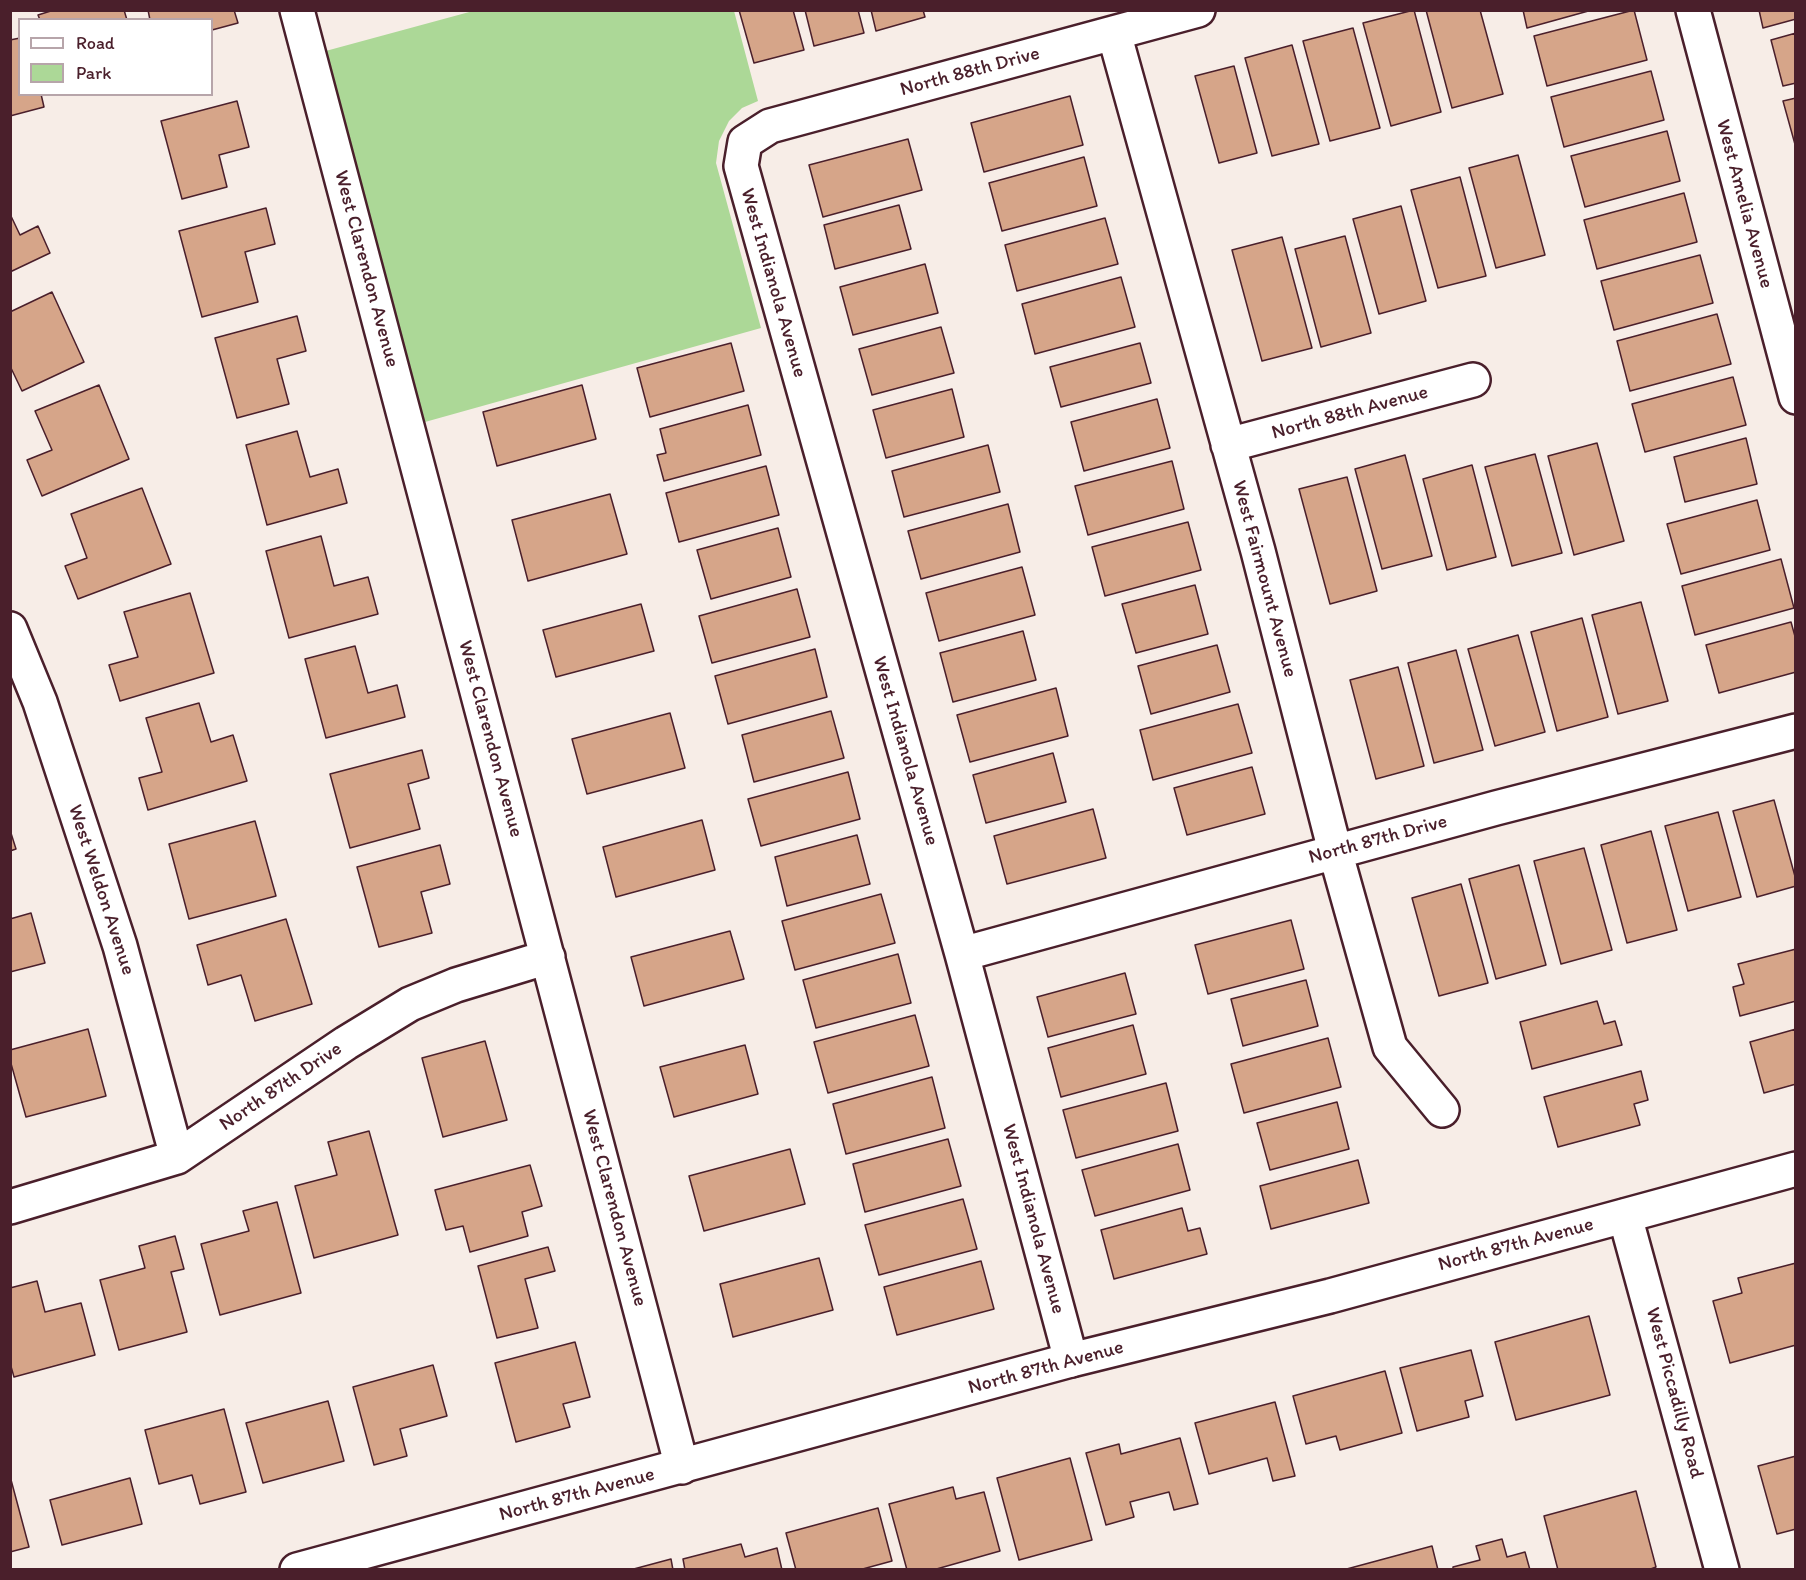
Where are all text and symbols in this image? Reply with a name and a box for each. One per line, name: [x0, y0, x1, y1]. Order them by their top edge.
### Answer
legend: [18, 18, 213, 96]
text: Road: [76, 32, 115, 54]
street label: North 88th Drive: [898, 42, 1042, 102]
text: Park: [76, 62, 111, 84]
street label: West Amelia Avenue: [1710, 117, 1778, 291]
street label: West Clarendon Avenue: [328, 168, 404, 370]
street label: West Indianola Avenue: [734, 186, 812, 380]
street label: North 88th Avenue: [1269, 381, 1431, 445]
street label: West Fairmount Avenue: [1226, 478, 1302, 680]
street label: West Clarendon Avenue: [452, 638, 528, 840]
street label: West Indianola Avenue: [866, 654, 944, 848]
street label: West Weldon Avenue: [62, 802, 140, 978]
street label: North 87th Drive: [1306, 810, 1450, 870]
street label: North 87th Drive: [215, 1037, 347, 1137]
street label: West Clarendon Avenue: [576, 1107, 652, 1309]
street label: West Indianola Avenue: [996, 1121, 1070, 1317]
street label: North 87th Avenue: [1436, 1213, 1596, 1277]
street label: West Piccadilly Road: [1640, 1305, 1708, 1481]
street label: North 87th Avenue: [966, 1336, 1126, 1400]
street label: North 87th Avenue: [497, 1463, 657, 1527]

